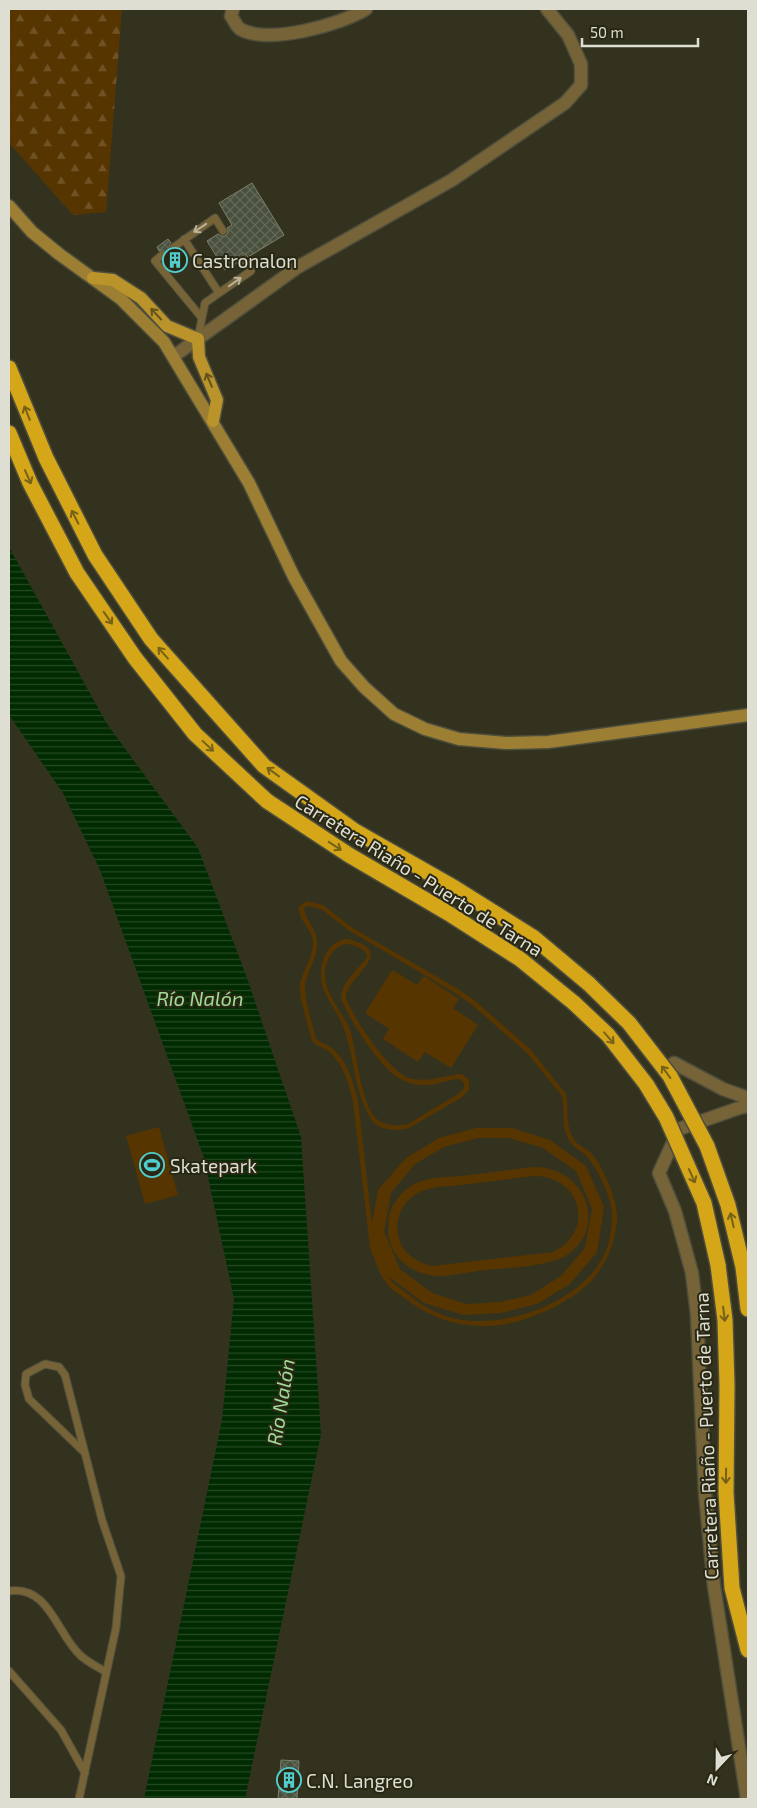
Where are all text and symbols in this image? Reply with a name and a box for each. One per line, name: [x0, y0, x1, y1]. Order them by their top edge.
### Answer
scale bar: [582, 15, 698, 47]
text: 50 m: [590, 23, 624, 41]
one-way arrow: [194, 223, 208, 233]
building icon: Castronalon: [162, 247, 188, 273]
place label: Castronalon: [192, 249, 297, 272]
one-way arrow: [228, 277, 242, 287]
one-way arrow: [150, 308, 162, 321]
one-way arrow: [203, 373, 213, 388]
one-way arrow: [22, 406, 32, 421]
one-way arrow: [24, 469, 34, 484]
one-way arrow: [70, 509, 80, 524]
one-way arrow: [103, 611, 113, 625]
one-way arrow: [157, 646, 169, 659]
one-way arrow: [202, 740, 215, 752]
one-way arrow: [267, 767, 280, 778]
street label: Carretera Riaño - Puerto de Tarna: [291, 789, 547, 961]
one-way arrow: [328, 841, 342, 851]
water label: Río Nalón: [156, 986, 244, 1010]
one-way arrow: [603, 1031, 615, 1044]
one-way arrow: [661, 1065, 671, 1079]
sports icon: Skatepark: [139, 1152, 165, 1178]
place label: Skatepark: [170, 1154, 257, 1177]
one-way arrow: [688, 1168, 697, 1183]
one-way arrow: [727, 1212, 736, 1228]
street label: Carretera Riaño - Puerto de Tarna: [689, 1292, 723, 1580]
one-way arrow: [719, 1305, 729, 1321]
water label: Río Nalón: [261, 1357, 299, 1447]
one-way arrow: [721, 1468, 731, 1484]
north arrow: [692, 1743, 742, 1793]
building icon: C.N. Langreo: [276, 1767, 302, 1793]
place label: C.N. Langreo: [306, 1769, 413, 1792]
text: N: [704, 1771, 720, 1790]

